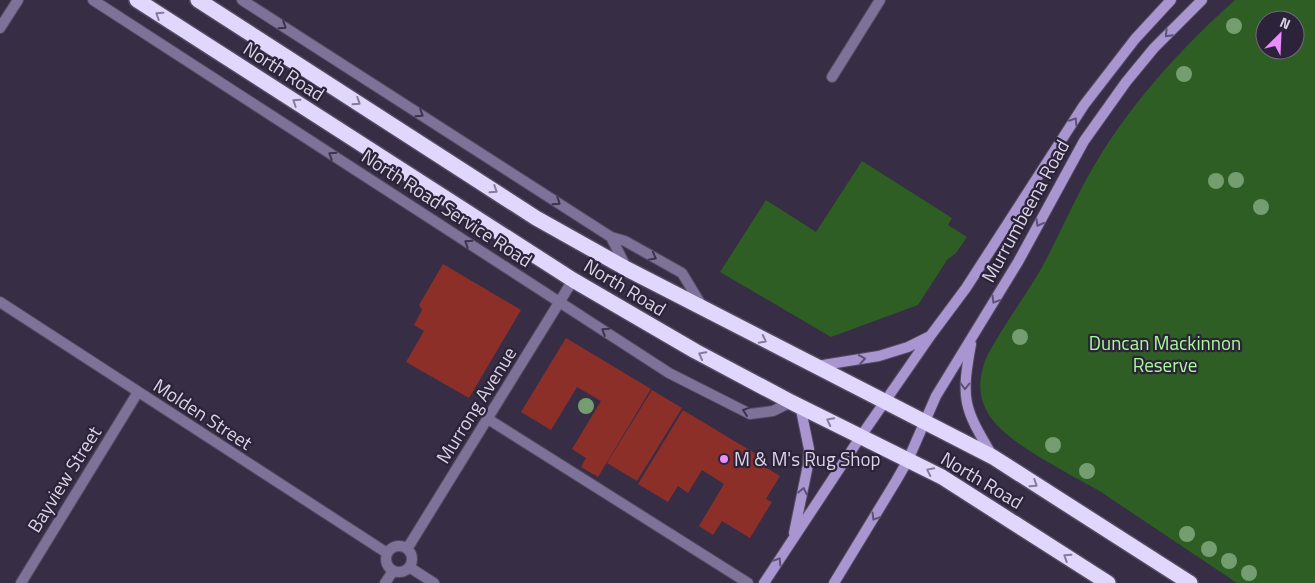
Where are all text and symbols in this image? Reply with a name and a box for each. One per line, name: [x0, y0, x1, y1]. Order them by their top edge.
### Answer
north arrow: [1255, 10, 1305, 60]
one-way arrow: [156, 11, 165, 21]
text: N: [1277, 11, 1294, 34]
one-way arrow: [278, 20, 287, 30]
one-way arrow: [1165, 29, 1174, 38]
street label: North Road: [238, 33, 331, 108]
one-way arrow: [351, 96, 361, 105]
one-way arrow: [293, 99, 302, 109]
one-way arrow: [415, 108, 424, 117]
one-way arrow: [1067, 117, 1077, 126]
street label: Murrumbeena Road: [973, 134, 1076, 287]
street label: North Road Service Road: [356, 141, 538, 274]
one-way arrow: [328, 151, 337, 161]
one-way arrow: [488, 184, 497, 193]
one-way arrow: [551, 196, 561, 205]
one-way arrow: [1035, 217, 1045, 226]
one-way arrow: [465, 240, 474, 249]
street label: North Road: [579, 251, 672, 323]
one-way arrow: [648, 251, 657, 261]
one-way arrow: [992, 294, 1002, 303]
one-way arrow: [601, 328, 610, 337]
park label: Duncan Mackinnon Reserve: [1089, 328, 1241, 379]
one-way arrow: [758, 334, 767, 344]
street label: Murrong Avenue: [428, 341, 523, 469]
one-way arrow: [698, 351, 707, 361]
one-way arrow: [858, 354, 866, 364]
street label: Molden Street: [148, 371, 259, 457]
one-way arrow: [960, 382, 970, 390]
one-way arrow: [742, 406, 751, 416]
one-way arrow: [827, 417, 836, 427]
street label: Bayview Street: [19, 420, 108, 538]
place label: M & M's Rug Shop: [734, 444, 880, 473]
street label: North Road: [936, 444, 1029, 516]
marker: M & M's Rug Shop: [718, 453, 730, 465]
one-way arrow: [926, 467, 935, 477]
one-way arrow: [1029, 477, 1038, 487]
one-way arrow: [797, 487, 807, 496]
one-way arrow: [871, 512, 881, 521]
one-way arrow: [1064, 553, 1073, 563]
one-way arrow: [772, 557, 781, 567]

